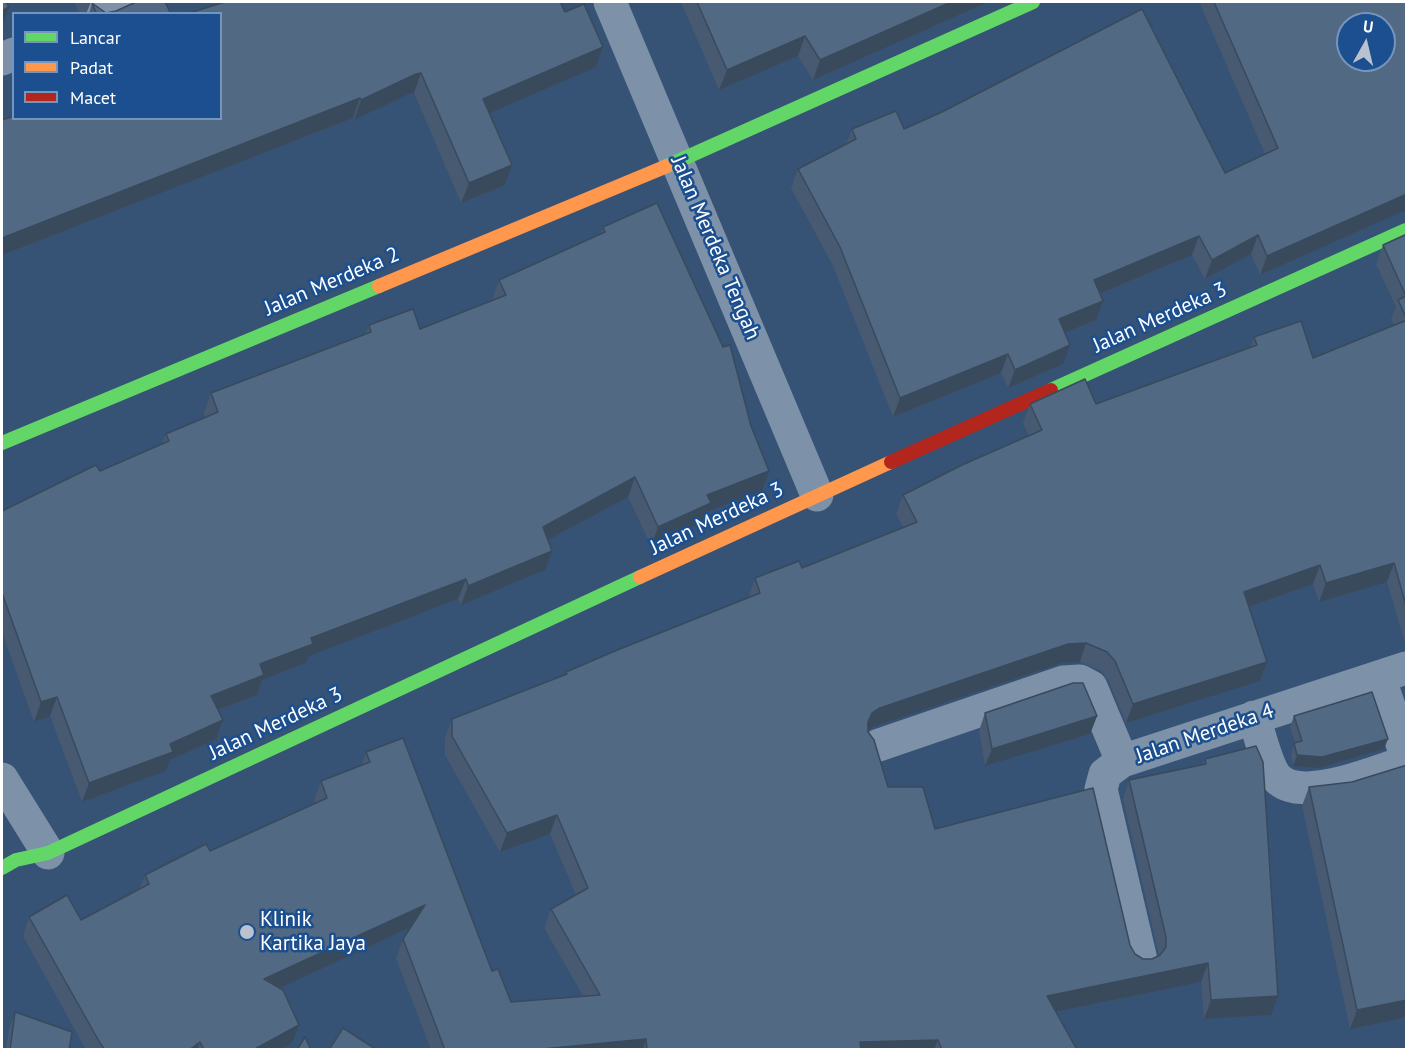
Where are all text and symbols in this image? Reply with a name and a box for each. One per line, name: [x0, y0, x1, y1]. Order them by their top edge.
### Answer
legend: [12, 12, 222, 120]
north arrow: [1336, 12, 1396, 72]
text: U: [1362, 16, 1375, 37]
text: Lancar: [70, 26, 121, 49]
text: Padat: [70, 56, 113, 79]
text: Macet: [70, 86, 116, 109]
street label: Jalan Merdeka Tengah: [665, 152, 765, 344]
street label: Jalan Merdeka 2: [261, 242, 403, 322]
street label: Jalan Merdeka 3: [1089, 277, 1231, 359]
street label: Jalan Merdeka 3: [646, 477, 788, 561]
street label: Jalan Merdeka 3: [205, 682, 347, 766]
street label: Jalan Merdeka 4: [1133, 699, 1277, 769]
place label: Klinik Kartika Jaya: [260, 907, 366, 957]
marker: Klinik Kartika Jaya: [238, 923, 256, 941]

